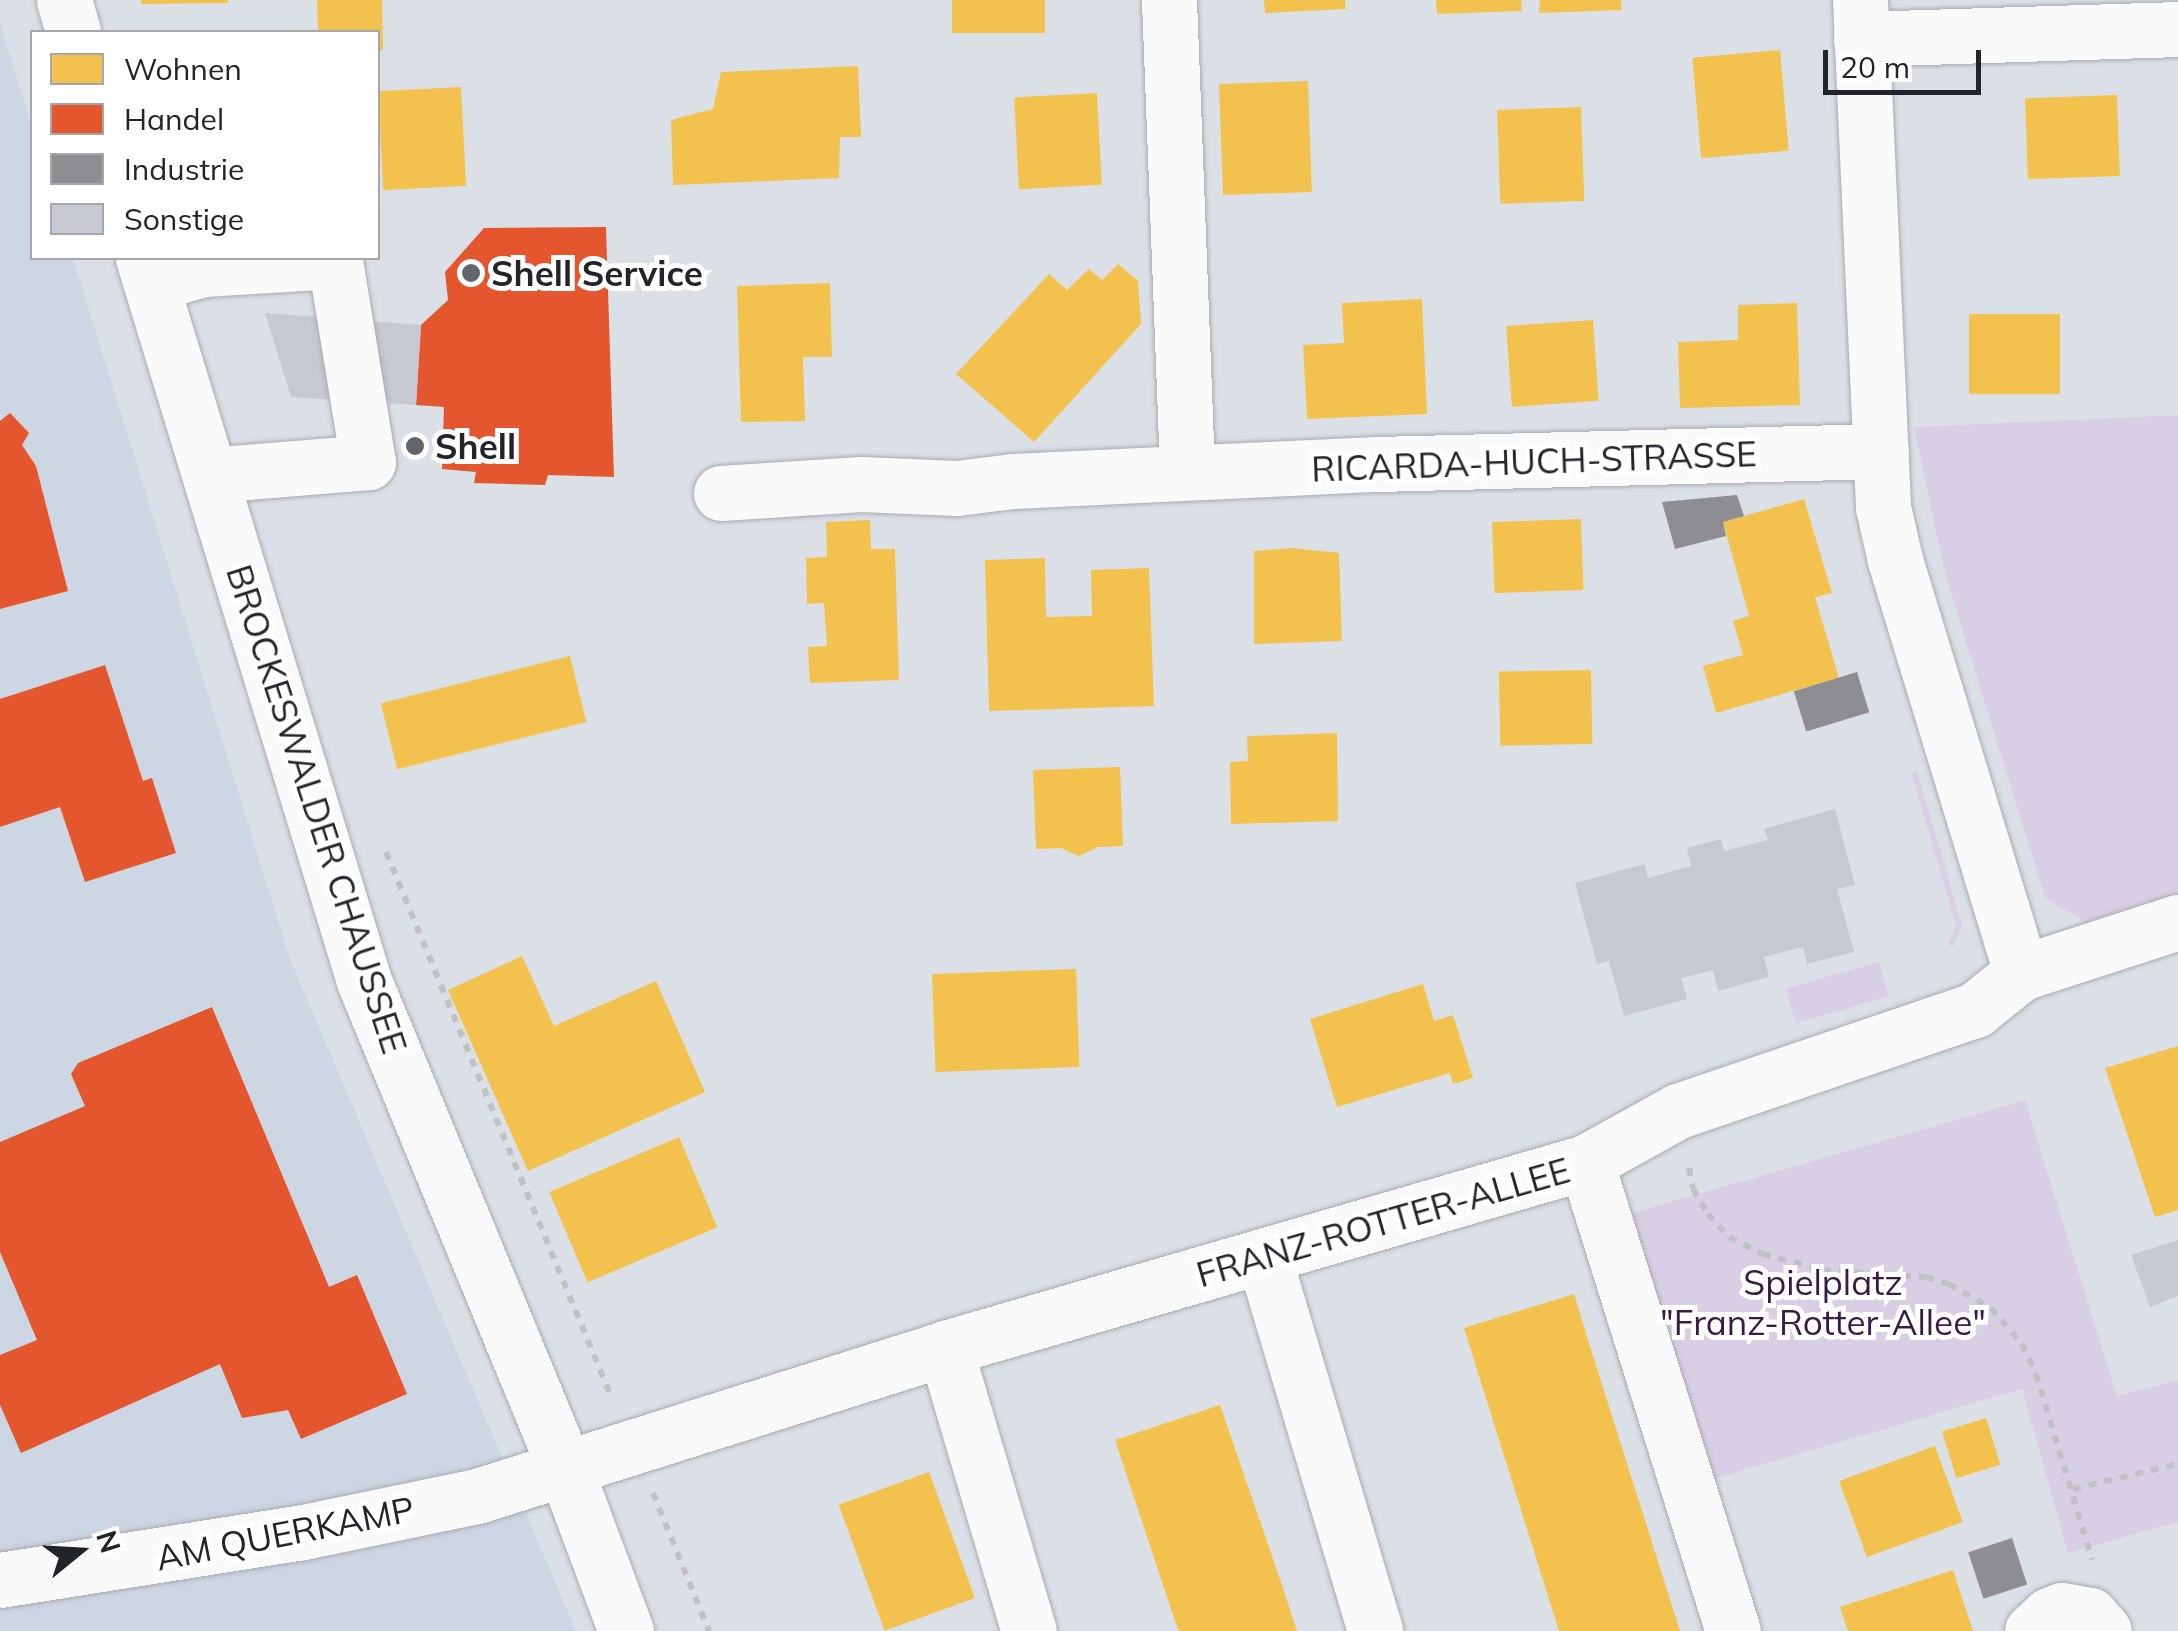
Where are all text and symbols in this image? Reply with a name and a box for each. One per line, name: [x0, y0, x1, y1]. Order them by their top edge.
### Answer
legend: [30, 30, 380, 260]
scale bar: [1828, 30, 1986, 92]
text: 20 m: [1840, 48, 1910, 86]
text: Wohnen: [124, 50, 242, 88]
text: Handel: [124, 100, 224, 138]
text: Industrie: [124, 150, 244, 188]
text: Sonstige: [124, 200, 244, 238]
place label: Shell Service: [491, 252, 703, 294]
marker: Shell Service: [460, 262, 482, 284]
place label: Shell: [435, 425, 516, 467]
street label: RICARDA-HUCH-STRASSE: [1311, 432, 1757, 490]
marker: Shell: [404, 435, 426, 457]
street label: BROCKESWALDER CHAUSSEE: [218, 559, 416, 1059]
street label: FRANZ-ROTTER-ALLEE: [1192, 1149, 1574, 1295]
park label: Spielplatz "Franz-Rotter-Allee": [1660, 1261, 1986, 1343]
street label: AM QUERKAMP: [152, 1487, 418, 1579]
north arrow: [30, 1501, 130, 1601]
text: N: [89, 1526, 129, 1557]

